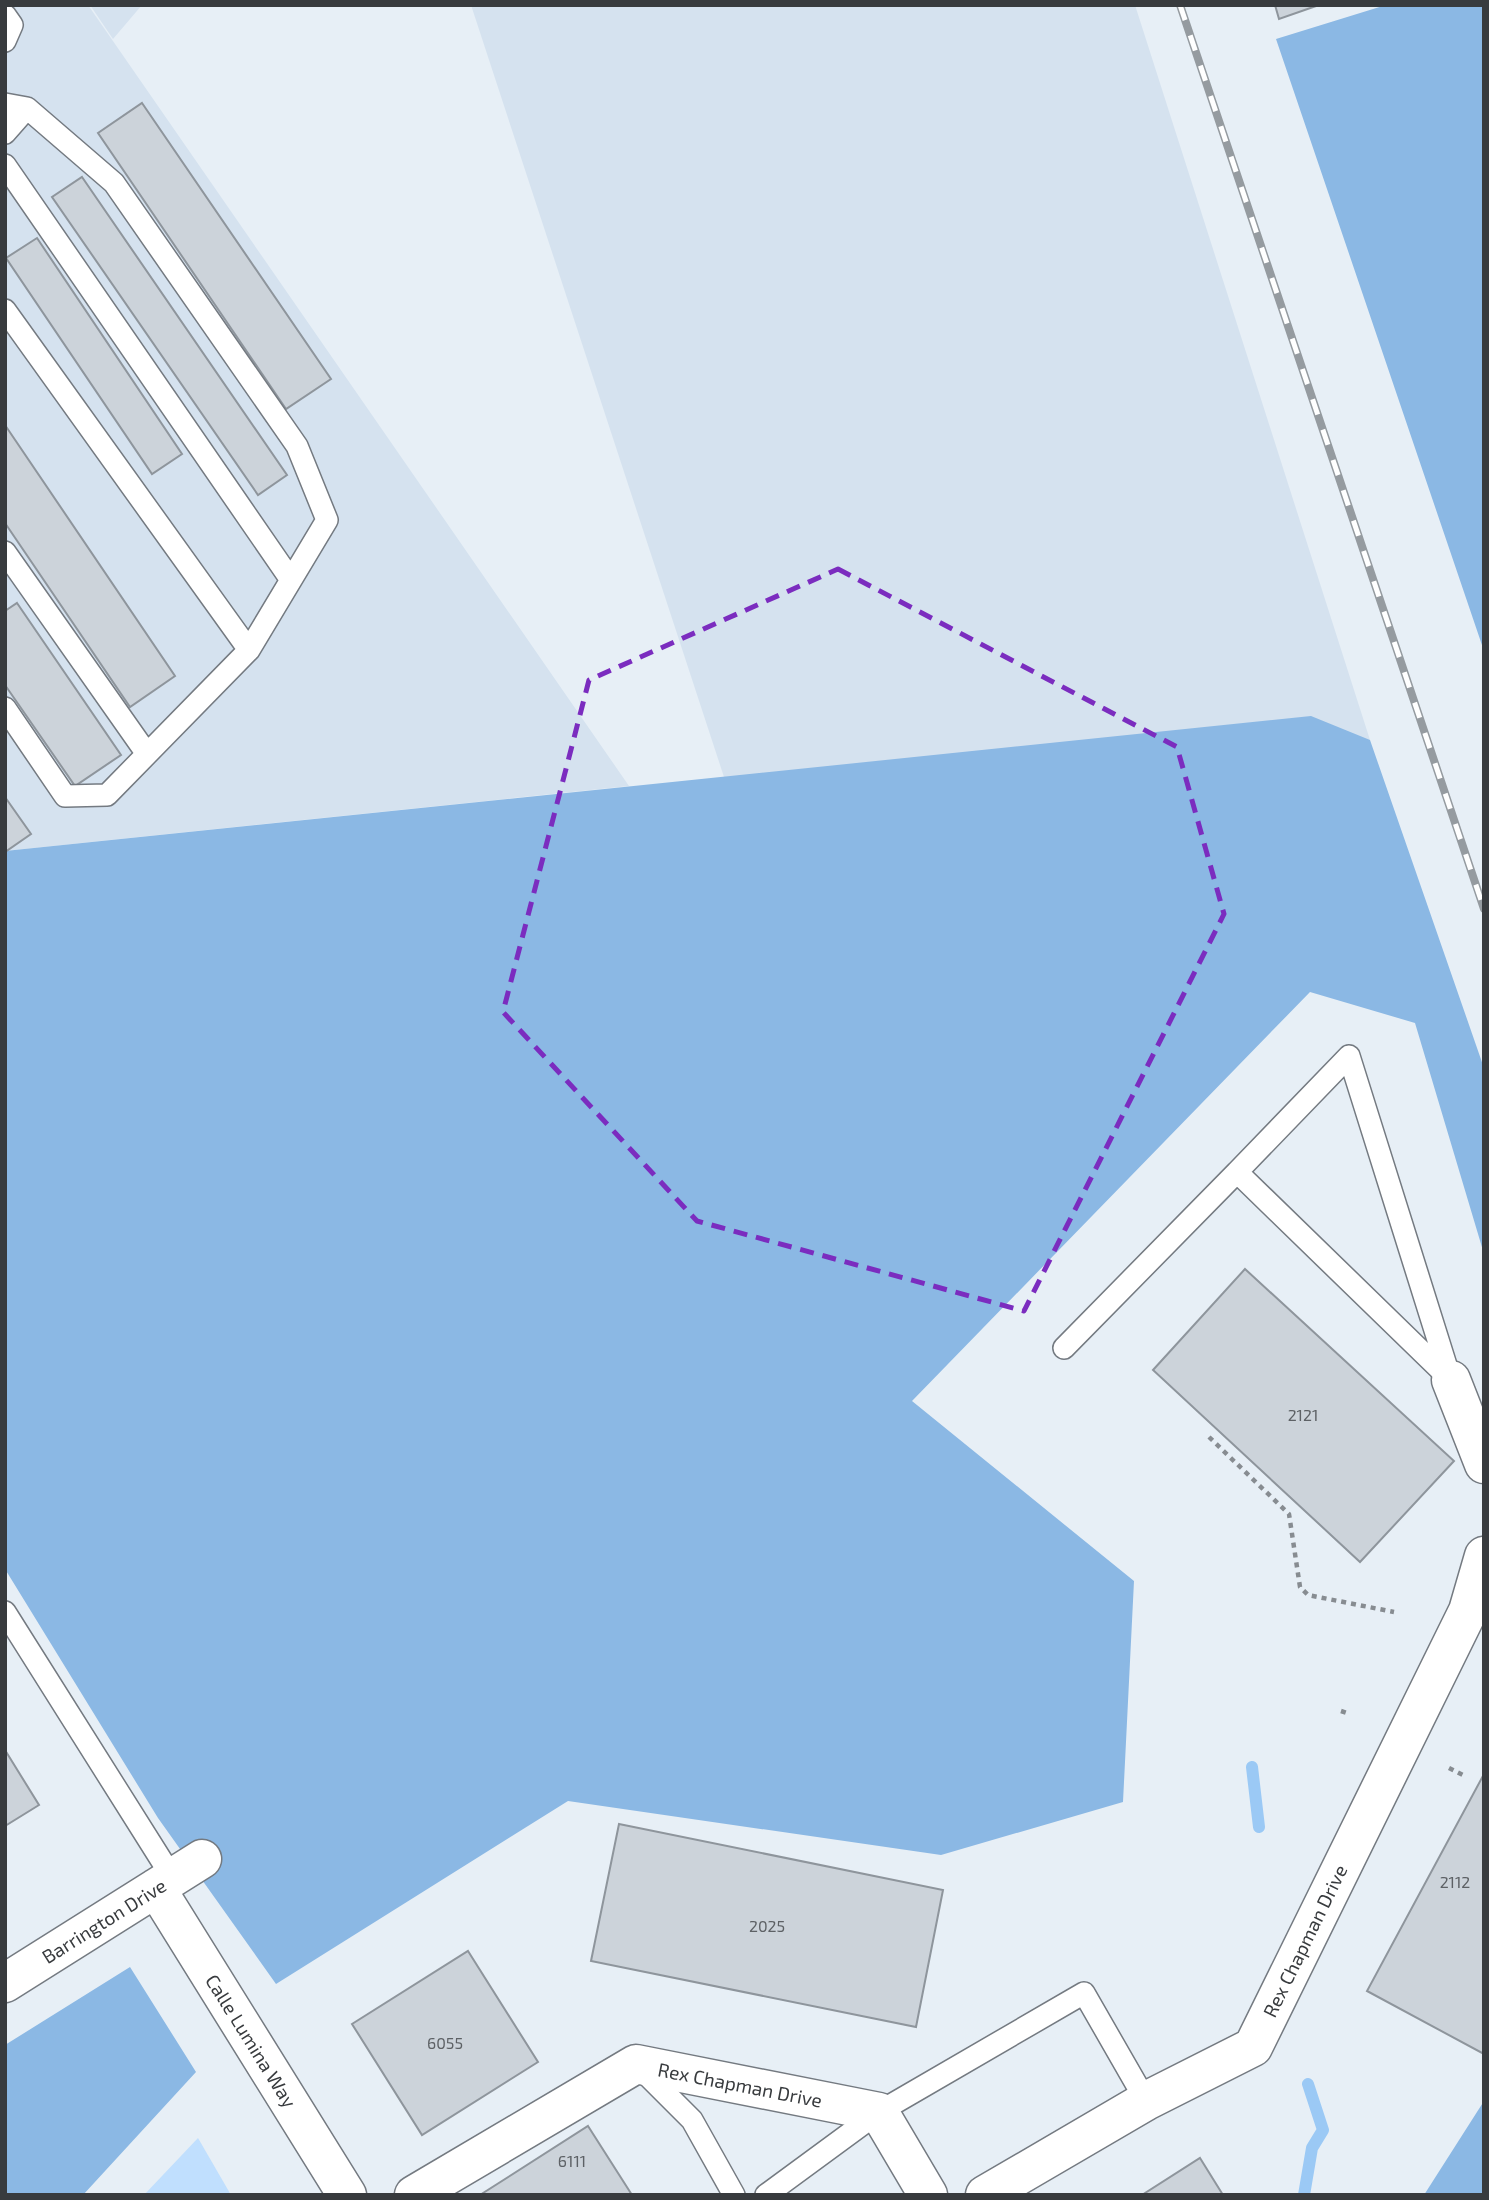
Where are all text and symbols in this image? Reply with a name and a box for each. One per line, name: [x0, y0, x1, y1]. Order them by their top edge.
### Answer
house number: 2121: [1288, 1405, 1318, 1424]
street label: Rex Chapman Drive: [1258, 1861, 1351, 2021]
house number: 2112: [1440, 1872, 1470, 1891]
street label: Barrington Drive: [37, 1873, 170, 1968]
house number: 2025: [749, 1916, 785, 1935]
street label: Calle Lumina Way: [201, 1970, 302, 2112]
house number: 6055: [427, 2033, 463, 2052]
street label: Rex Chapman Drive: [656, 2057, 824, 2112]
house number: 6111: [558, 2151, 586, 2170]

